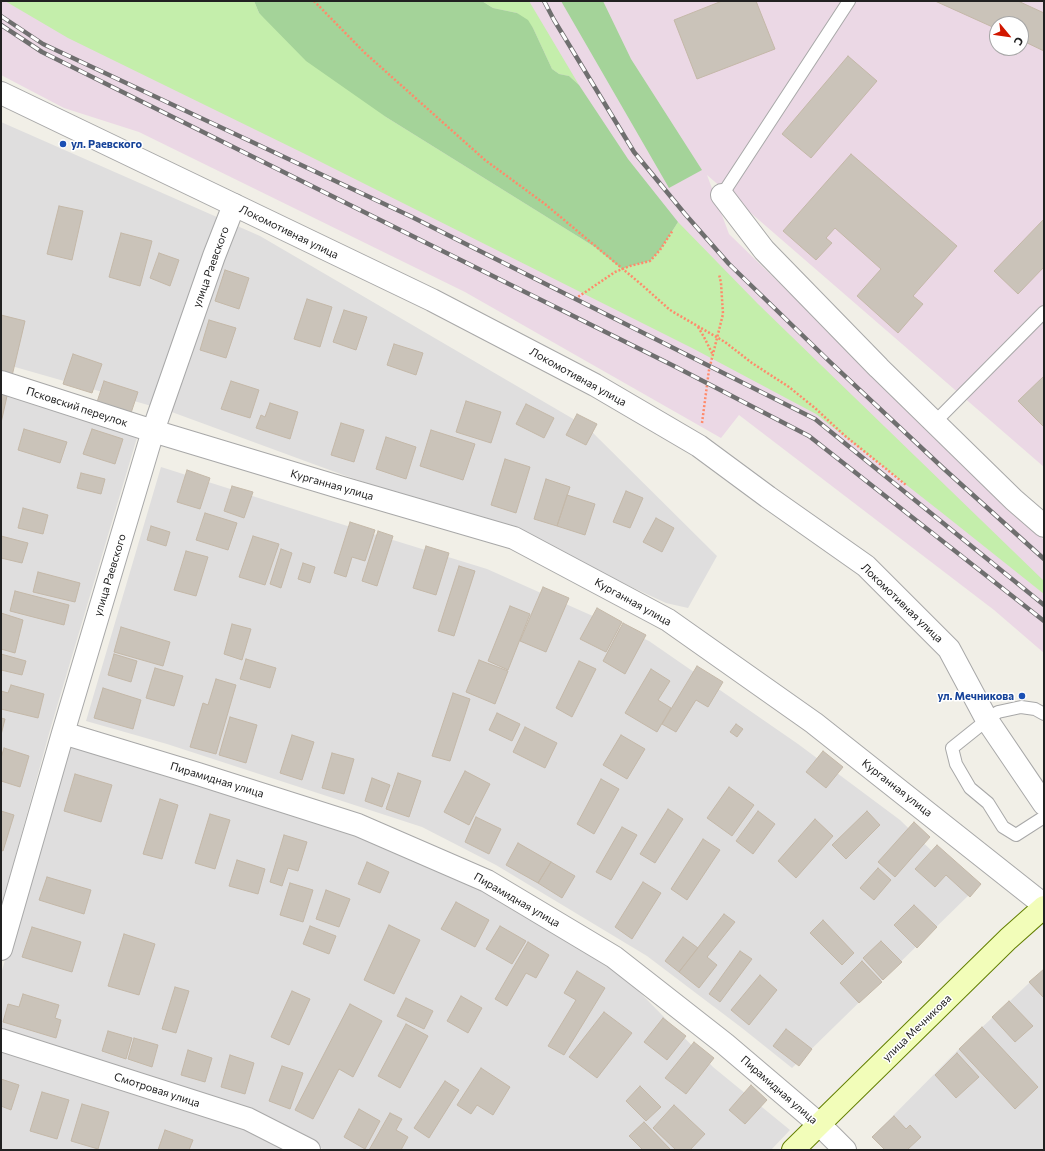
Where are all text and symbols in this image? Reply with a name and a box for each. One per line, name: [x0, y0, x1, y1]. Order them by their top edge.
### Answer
north arrow: [989, 16, 1029, 56]
text: С: [1012, 35, 1027, 48]
place label: ул. Раевского: [71, 137, 142, 151]
marker: ул. Раевского: [58, 139, 68, 149]
street label: Локомотивная улица: [237, 202, 341, 262]
street label: улица Раевского: [190, 225, 232, 309]
street label: Локомотивная улица: [527, 345, 629, 409]
street label: Псковский переулок: [25, 384, 129, 430]
street label: Курганная улица: [289, 467, 375, 503]
street label: улица Раевского: [91, 532, 129, 618]
street label: Локомотивная улица: [858, 561, 946, 645]
street label: Курганная улица: [592, 575, 674, 629]
place label: ул. Мечникова: [937, 689, 1014, 703]
marker: ул. Мечникова: [1017, 691, 1027, 701]
street label: Курганная улица: [859, 756, 935, 820]
street label: Пирамидная улица: [169, 759, 265, 801]
street label: Пирамидная улица: [472, 870, 562, 930]
street label: улица Мечникова: [880, 992, 954, 1064]
street label: Пирамидная улица: [738, 1053, 820, 1127]
street label: Смотровая улица: [112, 1070, 202, 1110]

